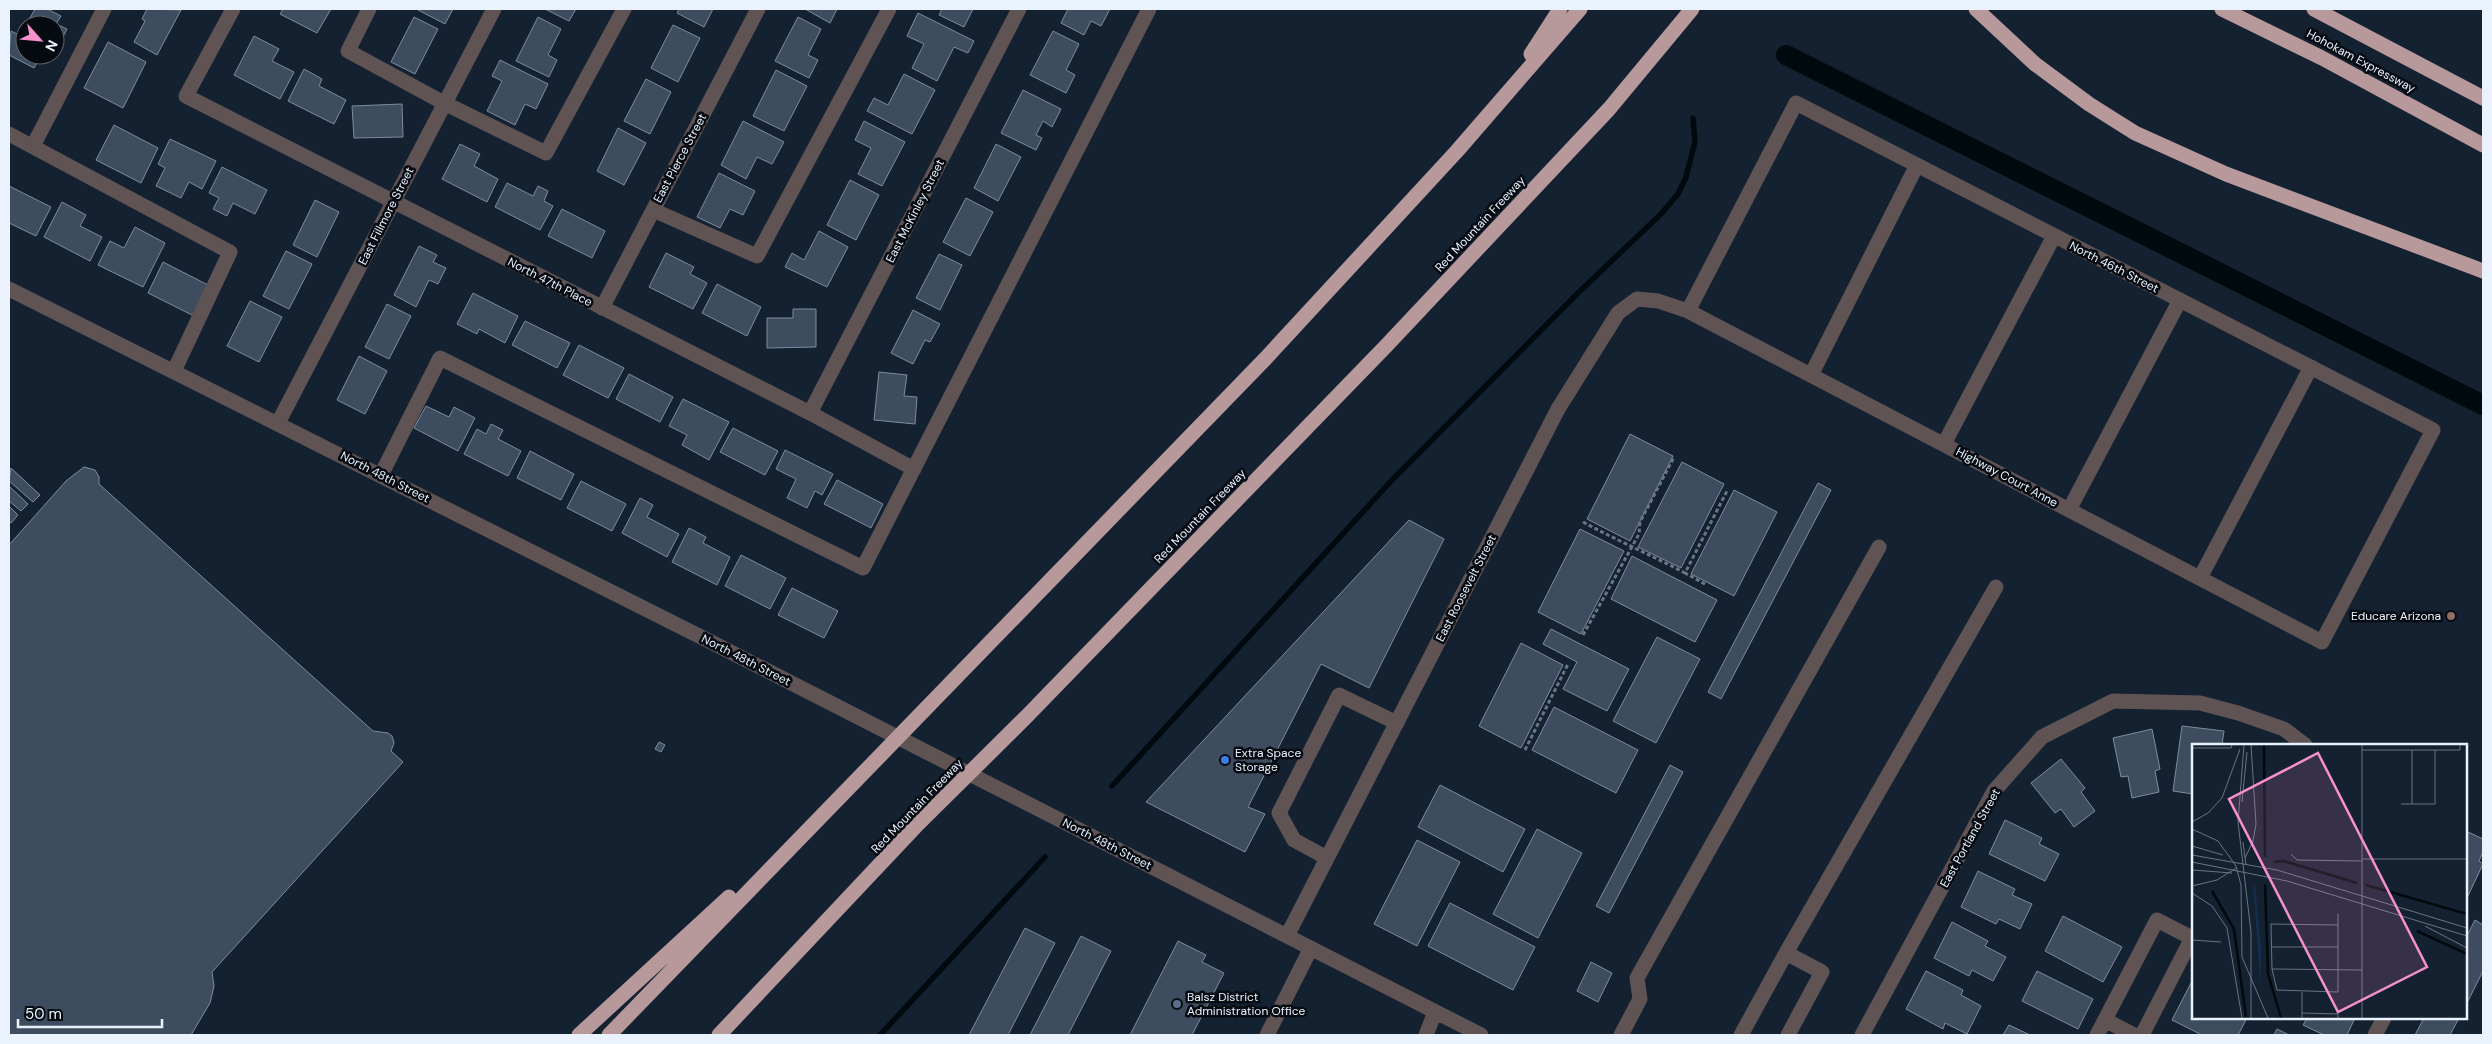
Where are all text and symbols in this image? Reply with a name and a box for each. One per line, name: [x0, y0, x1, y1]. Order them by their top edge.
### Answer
north arrow: [15, 15, 65, 65]
street label: Hohokam Expressway: [2304, 26, 2418, 97]
text: N: [41, 37, 62, 55]
street label: East Pierce Street: [650, 110, 710, 205]
street label: East McKinley Street: [882, 156, 948, 265]
street label: East Fillmore Street: [354, 164, 418, 268]
street label: Red Mountain Freeway: [1431, 172, 1529, 275]
street label: North 46th Street: [2067, 238, 2162, 297]
street label: North 47th Place: [505, 254, 595, 310]
street label: Highway Court Anne: [1953, 443, 2061, 511]
street label: North 48th Street: [338, 448, 433, 507]
street label: Red Mountain Freeway: [1151, 465, 1250, 567]
street label: East Roosevelt Street: [1432, 532, 1500, 644]
place label: Educare Arizona: [2351, 608, 2441, 624]
marker: Educare Arizona: [2445, 610, 2457, 622]
street label: North 48th Street: [699, 631, 794, 690]
inset map: [2192, 744, 2467, 1019]
place label: Extra Space Storage: [1235, 745, 1301, 775]
marker: Extra Space Storage: [1219, 754, 1231, 766]
street label: Red Mountain Freeway: [868, 755, 967, 857]
street label: East Portland Street: [1936, 785, 2004, 890]
street label: North 48th Street: [1060, 815, 1155, 874]
place label: Balsz District Administration Office: [1187, 989, 1306, 1019]
scale bar: [18, 996, 161, 1028]
marker: Balsz District Administration Office: [1171, 998, 1183, 1010]
text: 50 m: [25, 1004, 62, 1024]

